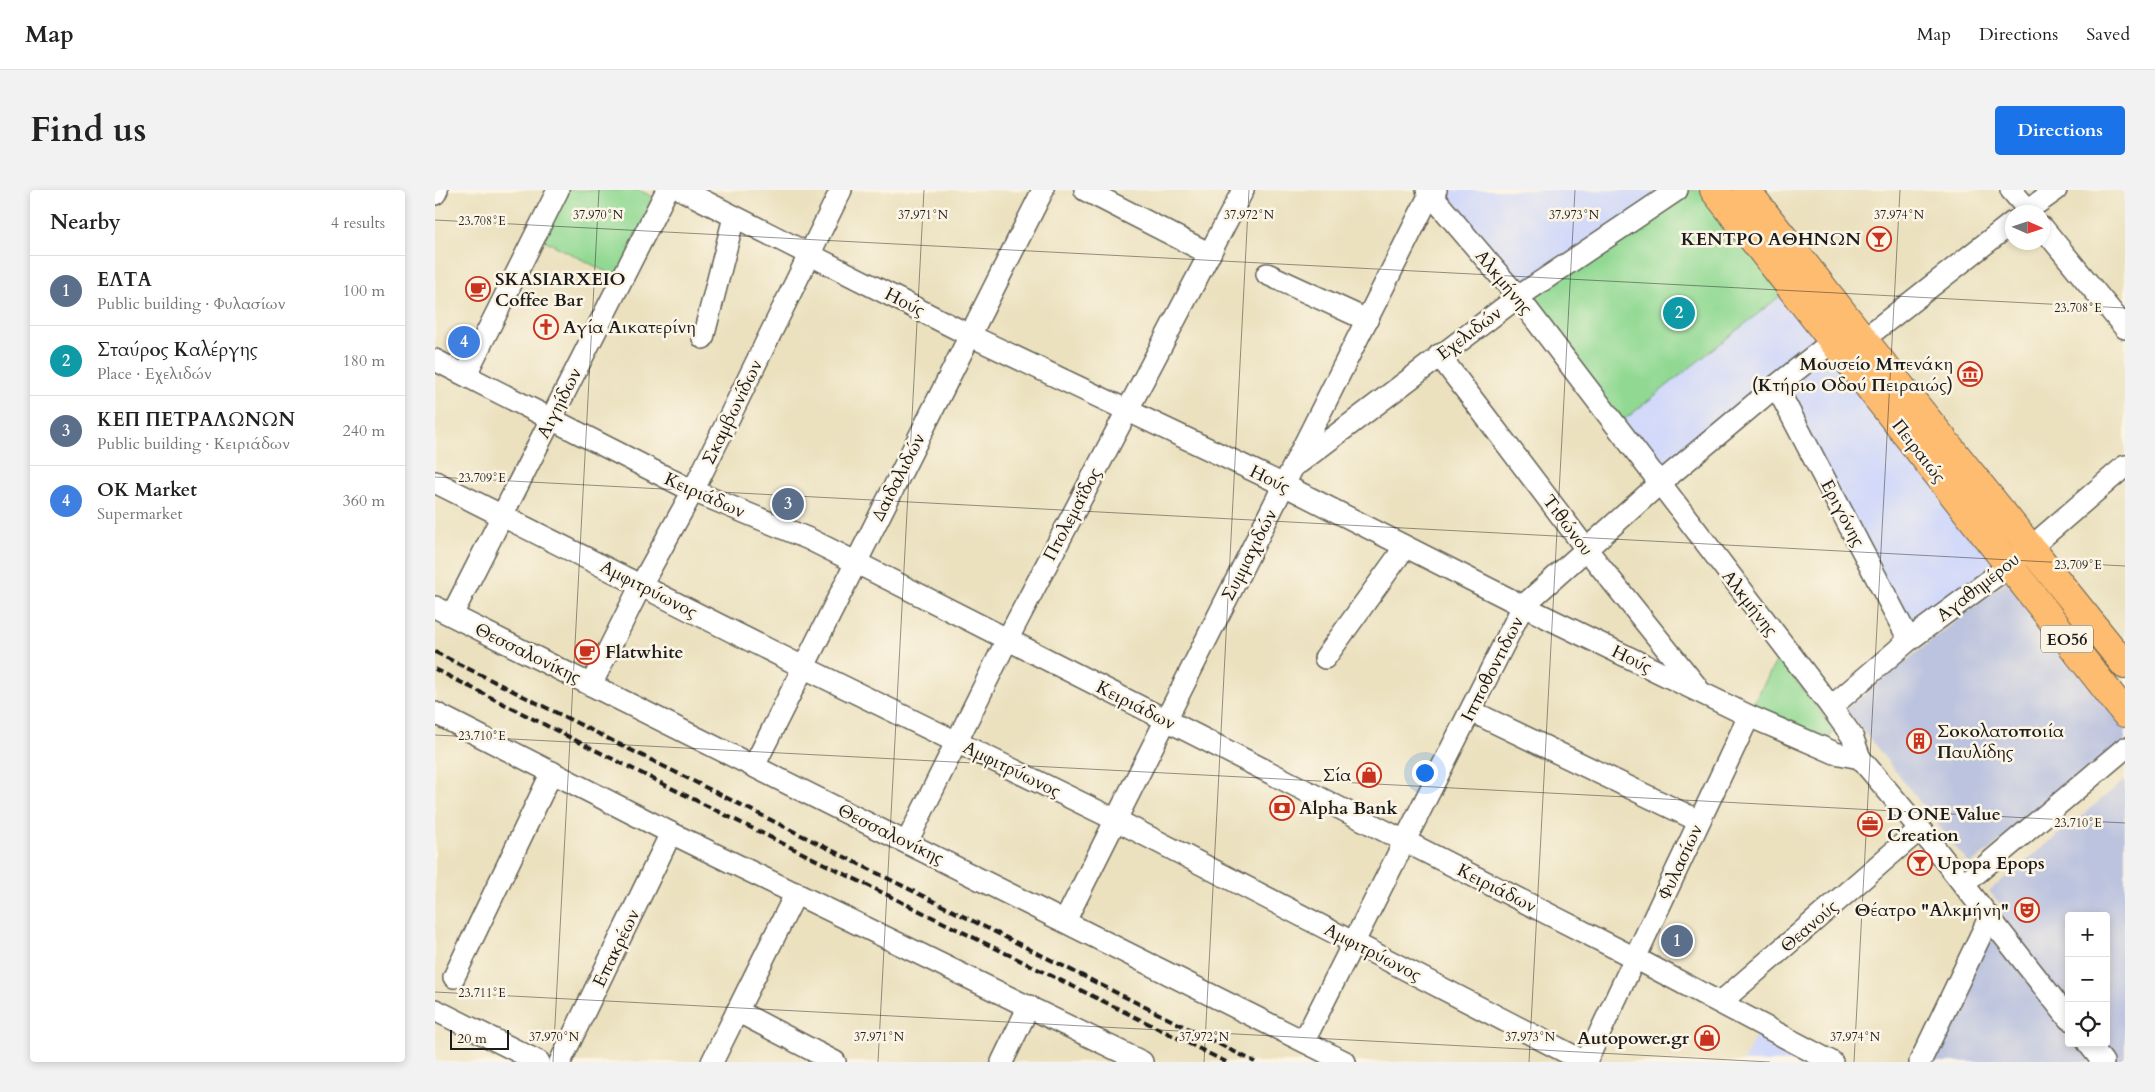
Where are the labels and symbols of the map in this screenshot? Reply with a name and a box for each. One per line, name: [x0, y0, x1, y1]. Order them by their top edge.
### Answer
north arrow: [2005, 205, 2050, 250]
text: 37.970°N: [573, 207, 624, 223]
text: 37.971°N: [898, 207, 949, 223]
text: 37.972°N: [1224, 207, 1275, 223]
text: 37.973°N: [1549, 207, 1600, 223]
text: 37.974°N: [1874, 207, 1925, 223]
text: 23.708°E: [458, 213, 506, 229]
bar icon: ΚΕΝΤΡΟ ΑΘΗΝΩΝ: [1866, 226, 1892, 252]
place label: ΚΕΝΤΡΟ ΑΘΗΝΩΝ: [1681, 227, 1861, 252]
street label: Αλκμήνης: [1469, 244, 1538, 320]
place label: SKASIARXEIO Coffee Bar: [495, 267, 626, 313]
cafe icon: SKASIARXEIO Coffee Bar: [465, 276, 491, 302]
street label: Ηούς: [880, 282, 929, 323]
pin: 2: [1663, 294, 1695, 332]
text: 23.708°E: [2054, 300, 2102, 316]
street label: Εχελιδών: [1432, 301, 1507, 366]
church icon: Αγία Αικατερίνη: [533, 314, 559, 340]
place label: Αγία Αικατερίνη: [563, 315, 696, 340]
pin: 4: [448, 323, 480, 361]
place label: Μουσείο Μπενάκη (Κτήριο Οδού Πειραιώς): [1752, 352, 1953, 398]
street label: Σκαμβωνίδων: [696, 356, 769, 469]
museum icon: Μουσείο Μπενάκη (Κτήριο Οδού Πειραιώς): [1957, 361, 1983, 387]
street label: Αιγηίδων: [531, 363, 588, 443]
street label: Πειραιώς: [1886, 414, 1952, 489]
street label: Δαιδαλιδών: [866, 429, 931, 525]
street label: Ηούς: [1245, 459, 1294, 500]
street label: Πτολεμαΐδος: [1037, 463, 1108, 565]
street label: Κειριάδων: [661, 467, 749, 524]
text: 23.709°E: [458, 470, 506, 486]
street label: Εριγόνης: [1814, 475, 1871, 552]
pin: 3: [772, 485, 804, 523]
street label: Τιθώνου: [1536, 490, 1599, 561]
street label: Συμμαχιδών: [1216, 505, 1283, 605]
street label: Αγαθημέρου: [1932, 547, 2025, 628]
street label: Αμφιτρύωνος: [596, 554, 702, 625]
text: 23.709°E: [2054, 557, 2102, 573]
street label: Αλκμήνης: [1716, 565, 1784, 642]
street label: Ιπποθοντιδων: [1455, 612, 1530, 726]
street label: Θεσσαλονίκης: [470, 617, 585, 690]
road number: ΕΟ56: [2041, 626, 2093, 652]
cafe icon: Flatwhite: [574, 639, 600, 665]
street label: Ηούς: [1607, 639, 1656, 680]
place label: Flatwhite: [605, 640, 684, 665]
street label: Κειριάδων: [1092, 675, 1180, 736]
place label: Σοκολατοποιία Παυλίδης: [1937, 719, 2064, 765]
text: 23.710°E: [458, 728, 506, 744]
building icon: Σοκολατοποιία Παυλίδης: [1906, 728, 1932, 754]
street label: Αμφιτρύωνος: [959, 735, 1065, 804]
your location: [1412, 760, 1438, 786]
shop icon: Σία: [1356, 762, 1382, 788]
place label: Σία: [1323, 763, 1351, 788]
bank icon: Alpha Bank: [1269, 795, 1295, 821]
place label: Alpha Bank: [1299, 796, 1399, 821]
street label: Θεσσαλονίκης: [833, 798, 948, 871]
place label: D ONE Value Creation: [1887, 802, 2001, 848]
office icon: D ONE Value Creation: [1857, 811, 1883, 837]
text: 23.710°E: [2054, 815, 2102, 831]
street label: Φυλασίων: [1652, 820, 1709, 904]
bar icon: Upopa Epops: [1907, 850, 1933, 876]
place label: Upopa Epops: [1937, 851, 2045, 876]
street label: Κειριάδων: [1453, 858, 1541, 919]
street label: Θεανούς: [1775, 894, 1844, 958]
theatre icon: Θέατρο "Αλκμήνη": [2014, 897, 2040, 923]
place label: Θέατρο "Αλκμήνη": [1855, 898, 2009, 923]
street label: Επακρέων: [587, 905, 646, 991]
street label: Αμφιτρύωνος: [1320, 917, 1426, 988]
pin: 1: [1661, 922, 1693, 960]
text: 23.711°E: [458, 985, 506, 1001]
shop icon: Autopower.gr: [1694, 1025, 1720, 1051]
place label: Autopower.gr: [1577, 1026, 1690, 1051]
scale bar: [450, 1027, 509, 1050]
text: 37.970°N: [529, 1029, 580, 1045]
text: 37.971°N: [854, 1029, 905, 1045]
text: 37.972°N: [1179, 1029, 1230, 1045]
text: 37.973°N: [1505, 1029, 1556, 1045]
text: 37.974°N: [1830, 1029, 1881, 1045]

